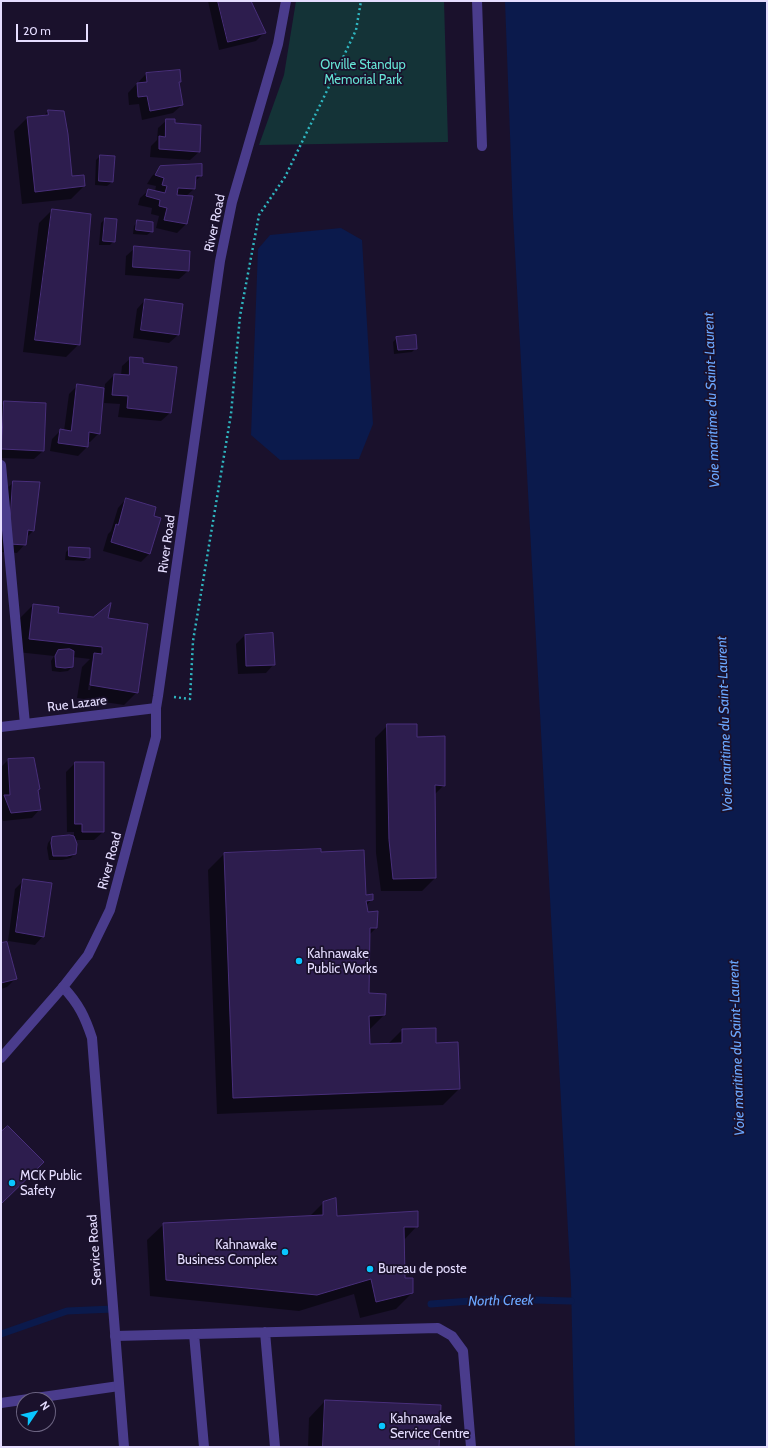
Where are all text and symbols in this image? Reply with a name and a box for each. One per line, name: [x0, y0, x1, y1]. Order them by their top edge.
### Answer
scale bar: [18, 16, 90, 42]
text: 20 m: [23, 23, 51, 38]
park label: Orville Standup Memorial Park: [320, 57, 406, 88]
street label: River Road: [201, 193, 229, 253]
water label: Voie maritime du Saint-Laurent: [701, 312, 723, 488]
street label: River Road: [155, 514, 179, 574]
water label: Voie maritime du Saint-Laurent: [714, 636, 736, 812]
street label: Rue Lazare: [46, 693, 108, 715]
street label: River Road: [95, 831, 125, 891]
place label: Kahnawake Public Works: [307, 946, 377, 977]
marker: Kahnawake Public Works: [294, 956, 304, 966]
water label: Voie maritime du Saint-Laurent: [726, 960, 748, 1136]
place label: MCK Public Safety: [20, 1168, 82, 1199]
marker: MCK Public Safety: [7, 1178, 17, 1188]
street label: Service Road: [85, 1214, 105, 1286]
place label: Kahnawake Business Complex: [177, 1237, 277, 1268]
marker: Kahnawake Business Complex: [280, 1247, 290, 1257]
place label: Bureau de poste: [378, 1261, 467, 1277]
marker: Bureau de poste: [365, 1264, 375, 1274]
water label: North Creek: [468, 1292, 534, 1310]
north arrow: [16, 1392, 56, 1432]
text: N: [37, 1398, 53, 1413]
place label: Kahnawake Service Centre: [390, 1411, 470, 1442]
marker: Kahnawake Service Centre: [377, 1421, 387, 1431]

